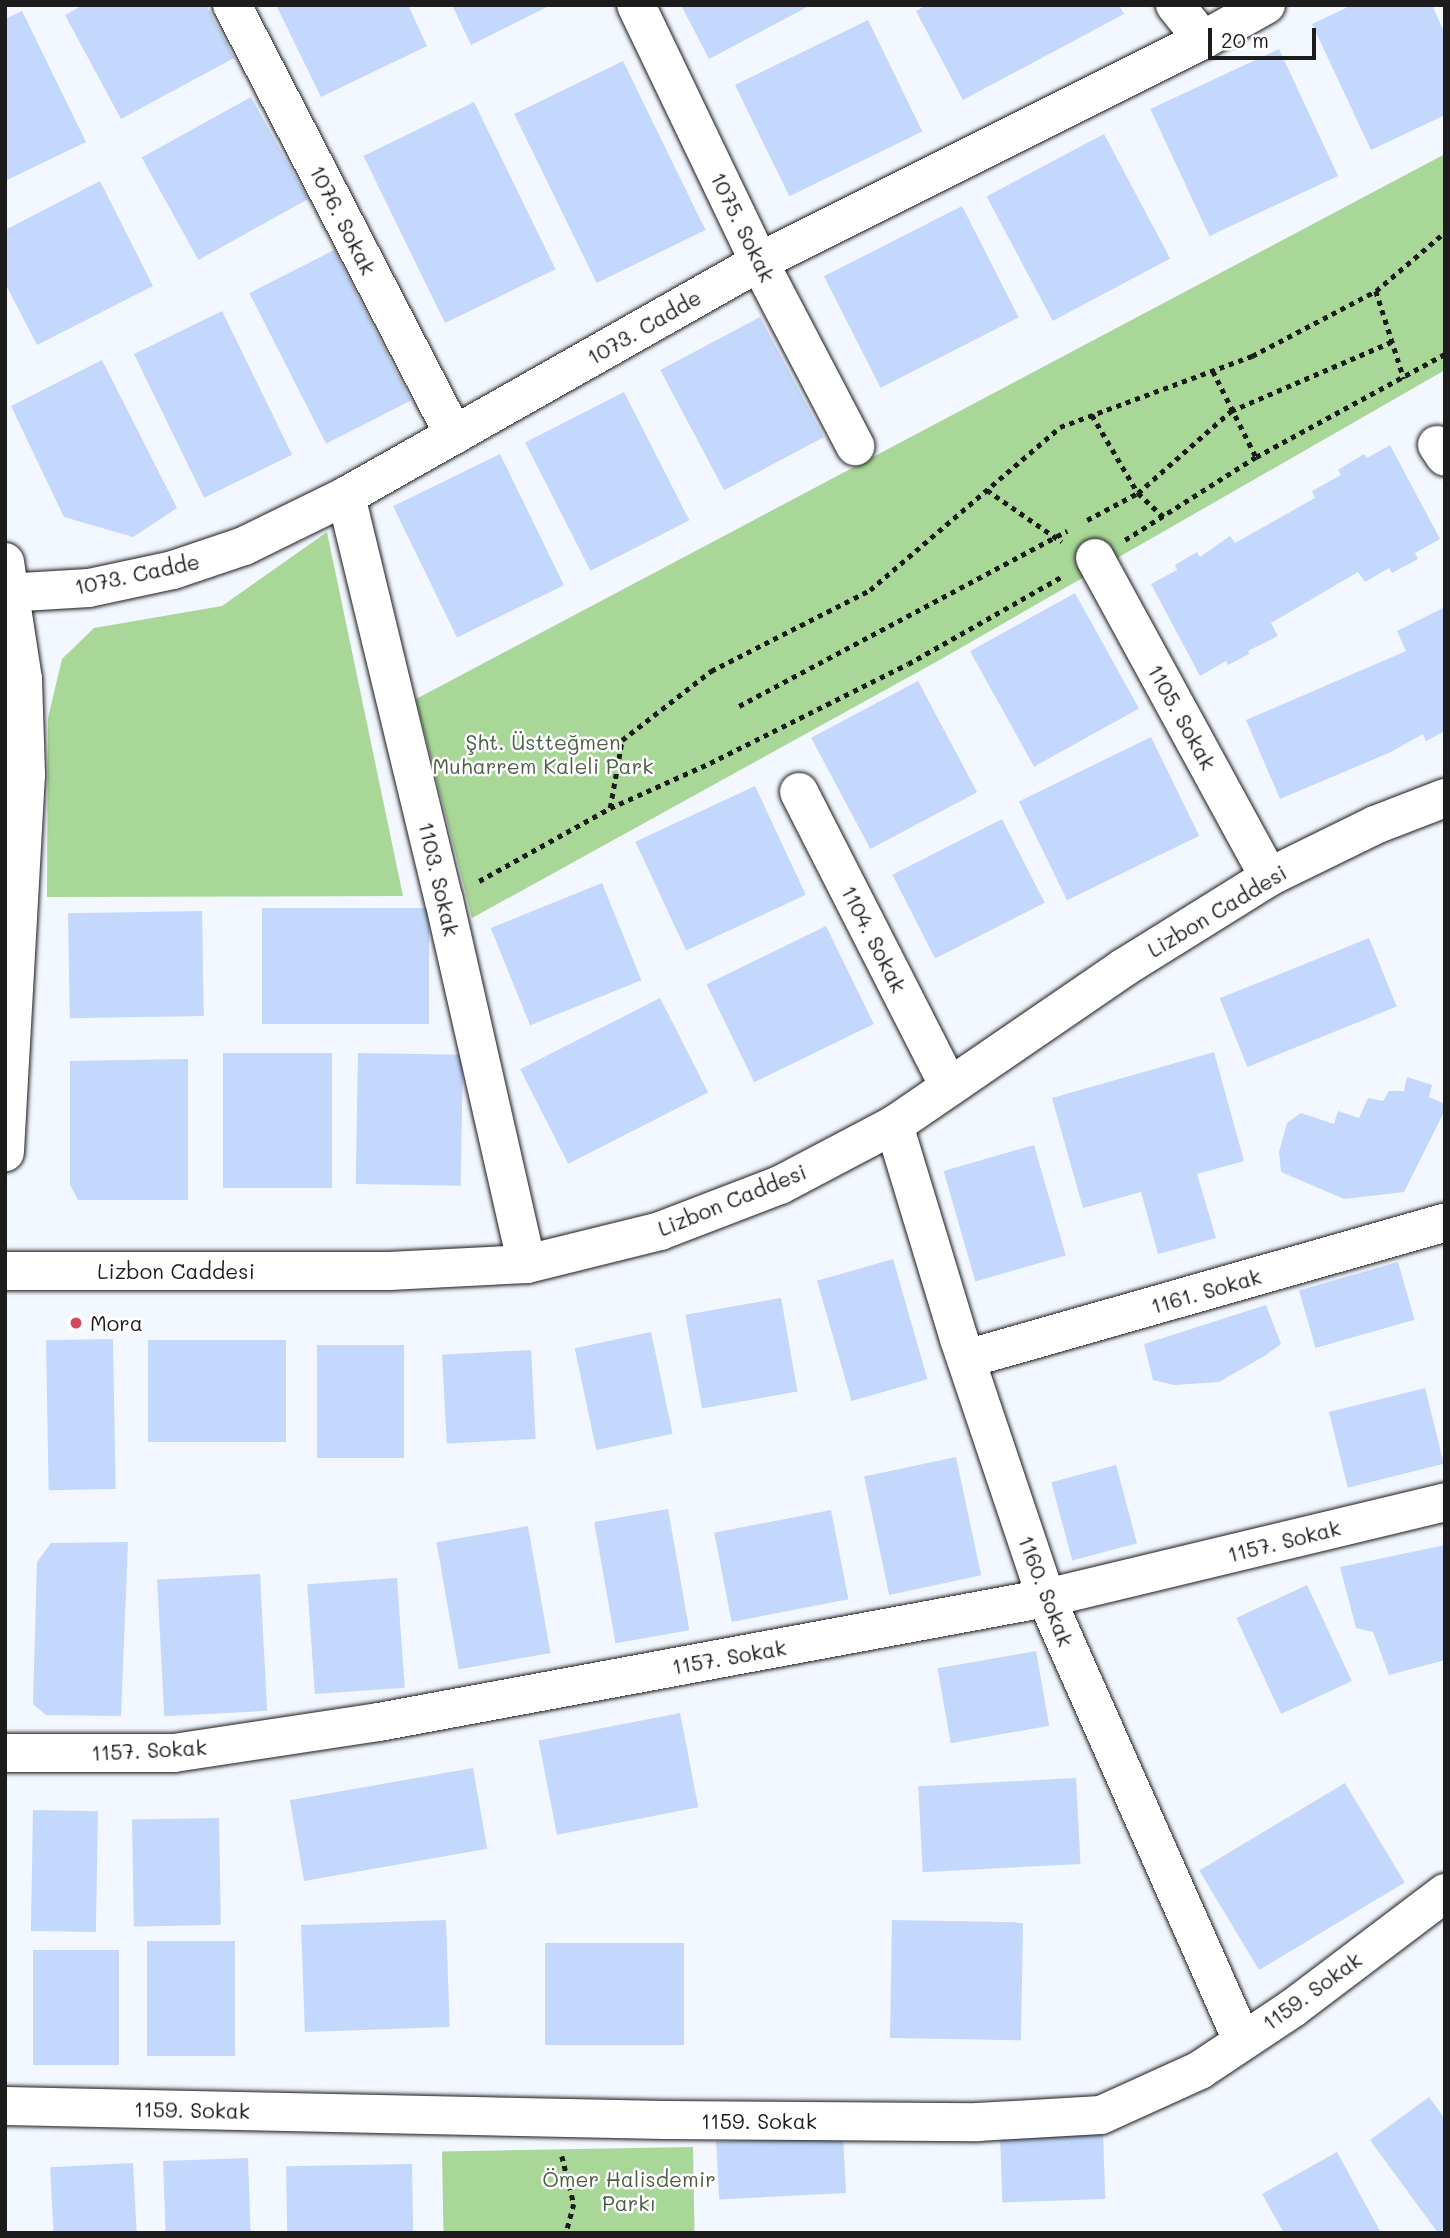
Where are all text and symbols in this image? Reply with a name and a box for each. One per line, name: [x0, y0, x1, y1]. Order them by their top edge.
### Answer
scale bar: [1212, 14, 1320, 58]
text: 20 m: [1221, 26, 1269, 53]
street label: 1076. Sokak: [305, 161, 381, 279]
street label: 1075. Sokak: [706, 168, 780, 286]
street label: 1073. Cadde: [583, 284, 705, 370]
street label: 1073. Cadde: [72, 548, 202, 600]
street label: 1105. Sokak: [1143, 660, 1221, 774]
park label: Şht. Üstteğmen Muharrem Kaleli Park: [433, 729, 653, 779]
street label: 1103. Sokak: [414, 819, 464, 939]
street label: Lizbon Caddesi: [1143, 860, 1291, 962]
street label: 1104. Sokak: [836, 881, 912, 997]
street label: Lizbon Caddesi: [654, 1159, 810, 1241]
street label: Lizbon Caddesi: [97, 1258, 255, 1284]
street label: 1161. Sokak: [1148, 1263, 1264, 1319]
place label: Mora: [90, 1310, 143, 1336]
marker: Mora: [68, 1315, 84, 1331]
street label: 1157. Sokak: [1225, 1515, 1343, 1567]
street label: 1160. Sokak: [1013, 1532, 1079, 1650]
street label: 1157. Sokak: [670, 1635, 788, 1679]
street label: 1157. Sokak: [91, 1734, 207, 1766]
street label: 1159. Sokak: [1258, 1947, 1366, 2035]
street label: 1159. Sokak: [134, 2096, 250, 2124]
street label: 1159. Sokak: [701, 2108, 817, 2134]
park label: Ömer Halisdemir Parkı: [542, 2166, 716, 2216]

